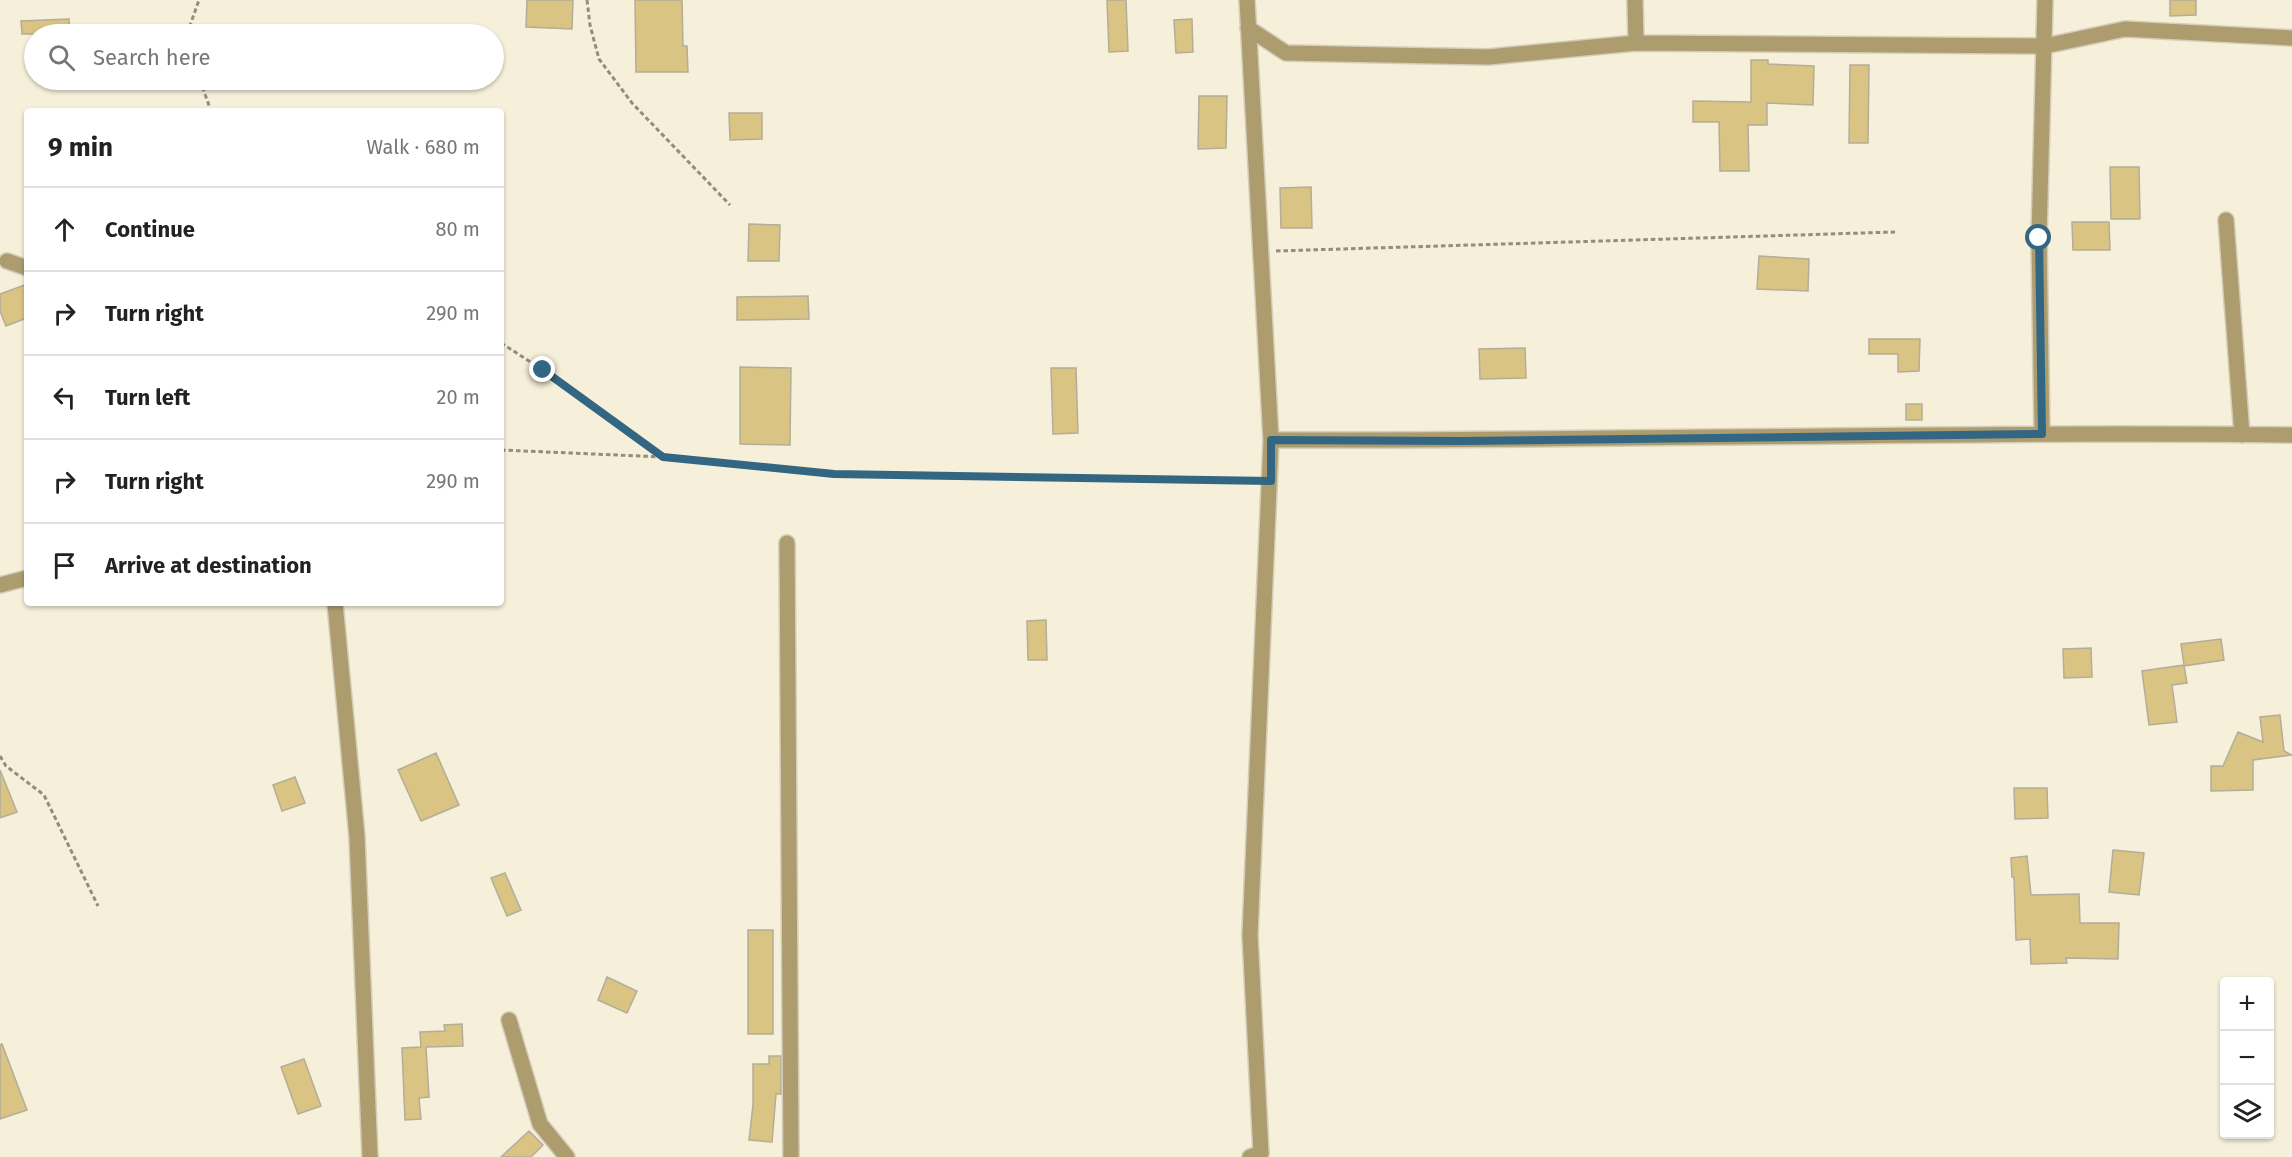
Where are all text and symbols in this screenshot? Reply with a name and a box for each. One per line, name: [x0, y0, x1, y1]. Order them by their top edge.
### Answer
search box: [24, 24, 504, 90]
icon: search: [45, 41, 78, 74]
text: Search here: [93, 44, 211, 71]
text: 9 min: [48, 132, 113, 163]
text: Walk · 680 m: [367, 135, 480, 159]
icon: ahead: [48, 213, 81, 246]
text: Continue: [105, 216, 195, 243]
text: 80 m: [435, 217, 480, 241]
route start: [2025, 224, 2051, 250]
icon: right: [48, 297, 81, 330]
text: Turn right: [105, 300, 204, 327]
text: 290 m: [426, 301, 480, 325]
route end: [529, 356, 555, 382]
icon: left: [48, 381, 81, 414]
text: Turn left: [105, 384, 190, 411]
text: 20 m: [437, 385, 480, 409]
icon: right: [48, 465, 81, 498]
text: Turn right: [105, 468, 204, 495]
text: 290 m: [426, 469, 480, 493]
icon: arrive: [48, 549, 81, 582]
text: Arrive at destination: [105, 552, 312, 579]
map controls: [2220, 977, 2274, 1139]
button: +: [2220, 977, 2274, 1031]
button: −: [2220, 1031, 2274, 1085]
button: layers: [2220, 1085, 2274, 1139]

